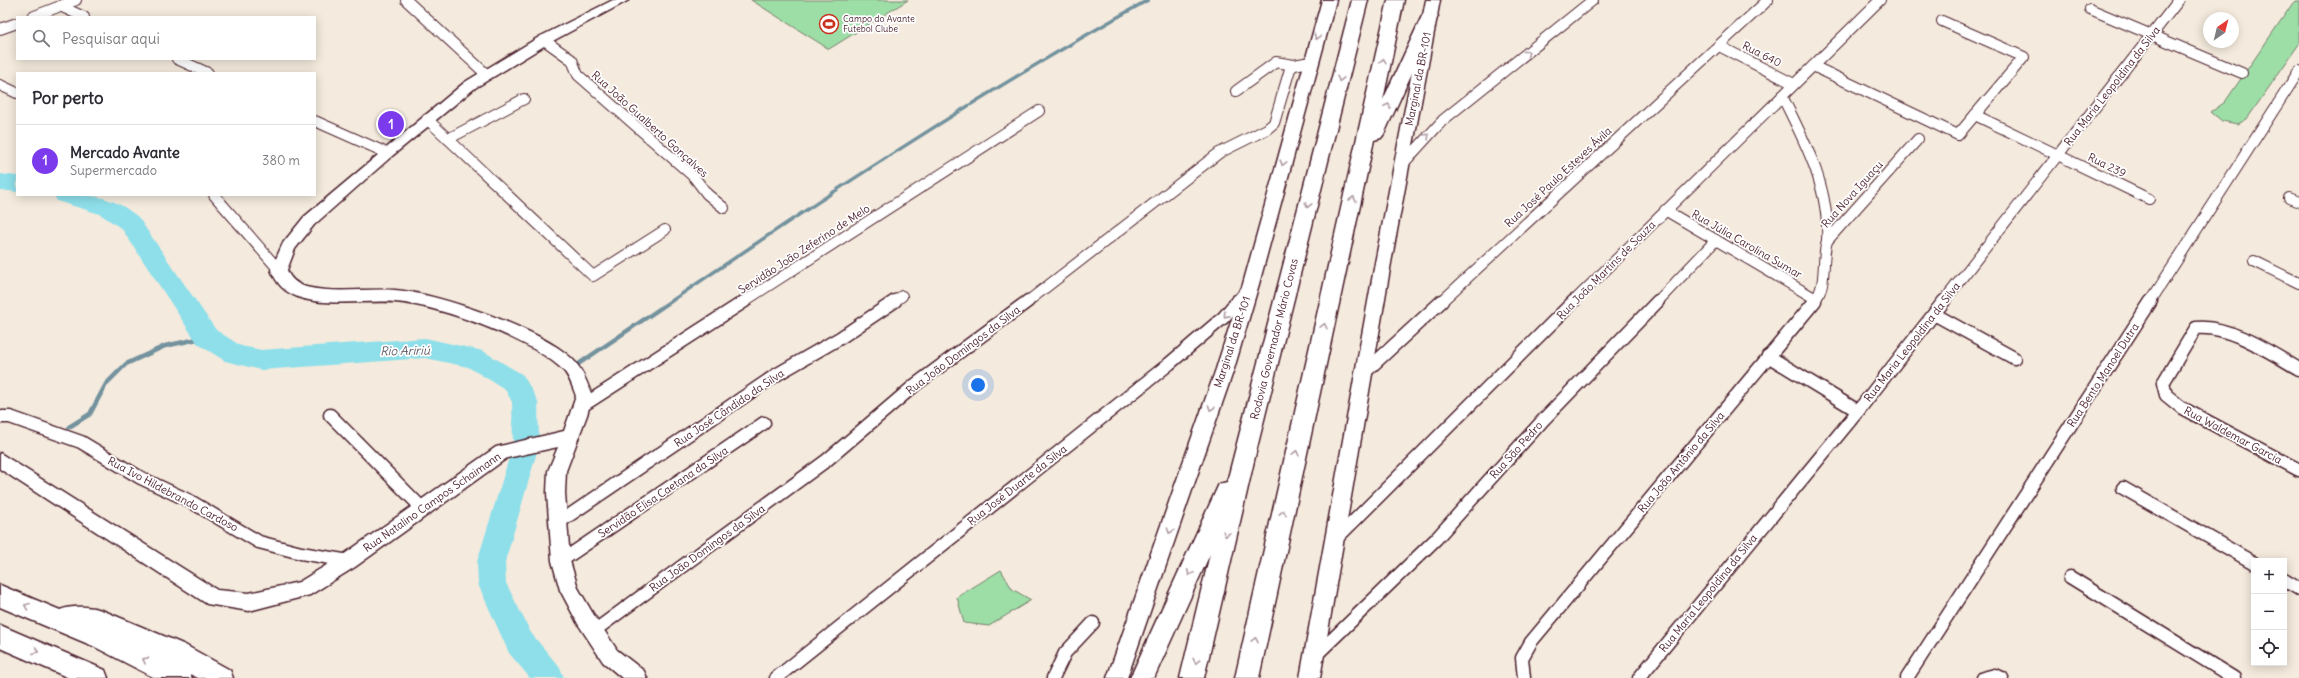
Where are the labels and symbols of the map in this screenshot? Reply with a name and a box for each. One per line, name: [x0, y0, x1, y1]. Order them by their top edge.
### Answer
north arrow: [2203, 12, 2239, 48]
sports icon: Campo do Avante Futebol Clube: [818, 13, 840, 35]
place label: Campo do Avante Futebol Clube: [843, 13, 915, 34]
street label: Rua Maria Leopoldina da Silva: [2061, 23, 2163, 149]
street label: Marginal da BR-101: [1402, 31, 1434, 127]
one-way arrow: [1313, 34, 1322, 41]
street label: Rua 640: [1740, 38, 1784, 70]
one-way arrow: [1522, 50, 1529, 57]
one-way arrow: [1379, 57, 1387, 64]
street label: Rua João Gualberto Gonçalves: [589, 68, 711, 180]
one-way arrow: [1336, 75, 1345, 82]
one-way arrow: [1383, 103, 1391, 111]
pin: 1: [378, 109, 404, 139]
street label: Rua José Paulo Esteves Ávila: [1501, 123, 1614, 230]
one-way arrow: [1422, 133, 1430, 141]
street label: Rua 239: [2086, 150, 2128, 180]
street label: Rua Nova Iguaçu: [1818, 157, 1886, 230]
one-way arrow: [1279, 159, 1288, 166]
one-way arrow: [1348, 196, 1356, 202]
street label: Servidão João Zeferino de Melo: [736, 201, 872, 297]
one-way arrow: [1305, 201, 1313, 208]
street label: Rua Júlia Carolina Sumar: [1689, 207, 1805, 282]
street label: Rua João Martins de Souza: [1554, 218, 1658, 322]
street label: Rodovia Governador Mário Covas: [1247, 257, 1301, 421]
street label: Rua Maria Leopoldina da Silva: [1861, 279, 1963, 405]
street label: Marginal da BR-101: [1211, 294, 1253, 390]
street label: Rua João Domingos da Silva: [903, 302, 1023, 398]
one-way arrow: [1223, 310, 1230, 318]
street label: Rua Bento Manoel Dutra: [2064, 320, 2142, 430]
one-way arrow: [1320, 322, 1328, 329]
water label: Rio Aririú: [380, 343, 431, 358]
street label: Rua José Cândido da Silva: [671, 366, 787, 450]
your location: [968, 375, 988, 395]
street label: Rua Waldemar Garcia: [2182, 403, 2284, 467]
one-way arrow: [1207, 405, 1216, 412]
street label: Rua João Antônio da Silva: [1635, 409, 1727, 515]
street label: Rua São Pedro: [1487, 418, 1545, 482]
street label: Rua José Duarte da Silva: [964, 442, 1070, 528]
street label: Servidão Elisa Caetana da Silva: [595, 443, 731, 541]
street label: Rua Natalino Campos Schaimann: [361, 449, 503, 555]
one-way arrow: [1291, 449, 1300, 456]
street label: Rua Ivo Hildebrando Cardoso: [105, 454, 241, 534]
street label: Rua João Domingos da Silva: [647, 501, 767, 595]
one-way arrow: [1278, 510, 1286, 516]
one-way arrow: [1166, 528, 1174, 535]
one-way arrow: [1222, 531, 1230, 538]
street label: Rua Maria Leopoldina da Silva: [1656, 531, 1760, 655]
one-way arrow: [1187, 569, 1195, 577]
one-way arrow: [23, 603, 30, 611]
one-way arrow: [1251, 637, 1259, 643]
one-way arrow: [32, 646, 40, 654]
one-way arrow: [142, 658, 149, 665]
one-way arrow: [1192, 658, 1200, 664]

